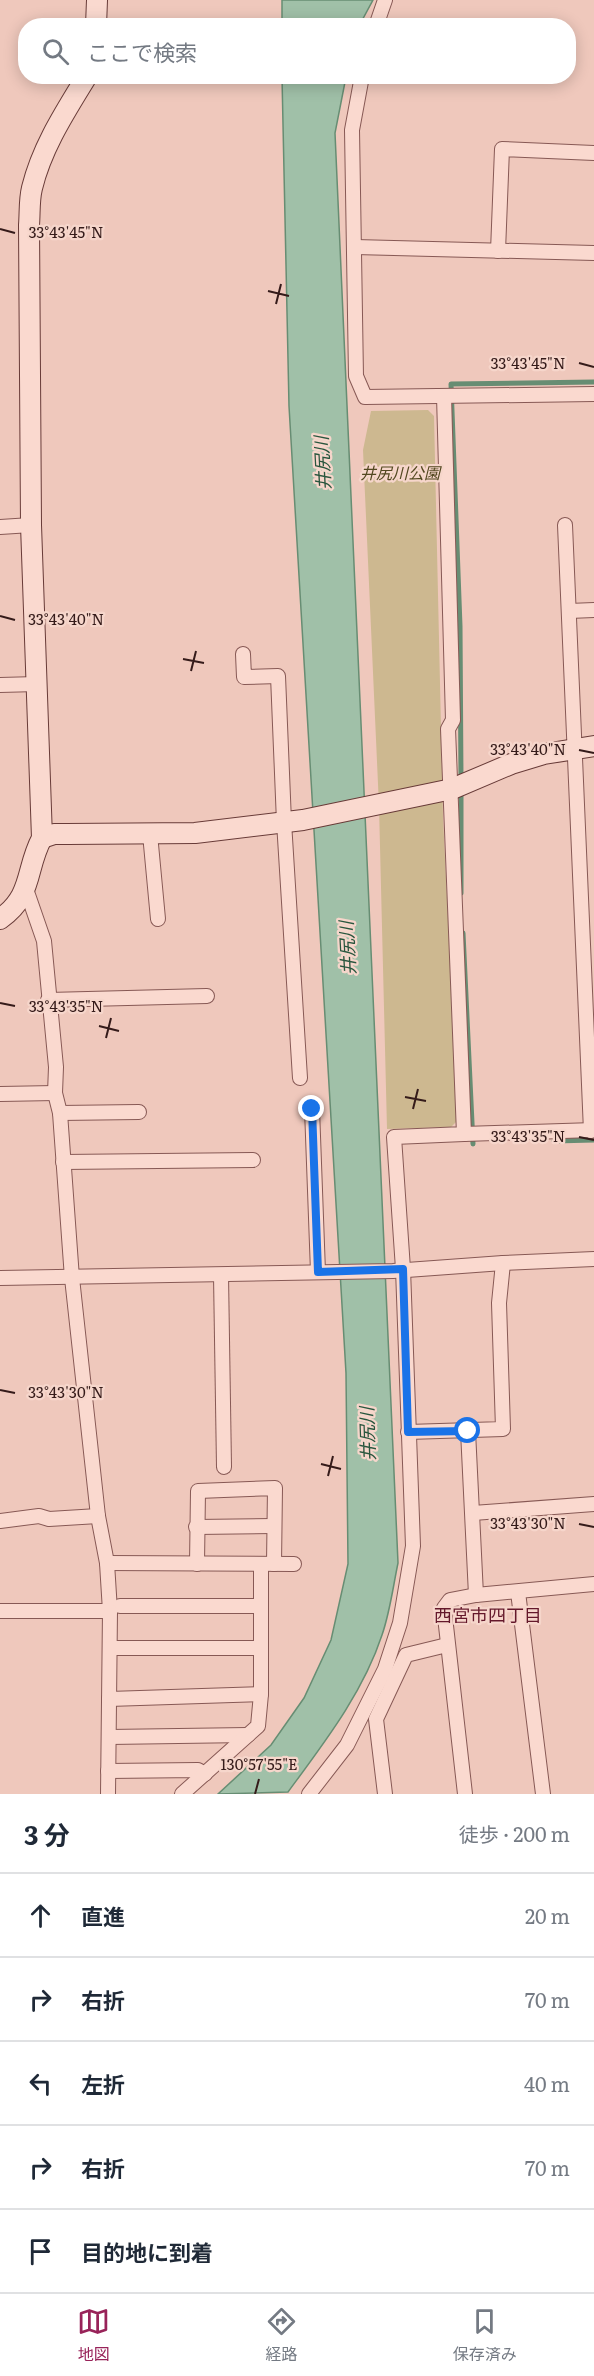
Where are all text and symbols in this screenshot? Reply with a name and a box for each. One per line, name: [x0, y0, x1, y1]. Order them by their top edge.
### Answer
search box: [18, 18, 576, 84]
icon: search: [39, 35, 72, 68]
text: ここで検索: [87, 35, 197, 68]
text: 33°43'45"N: [29, 220, 103, 243]
text: 33°43'45"N: [491, 351, 565, 374]
water label: 井尻川: [307, 433, 336, 491]
park label: 井尻川公園: [360, 460, 442, 484]
text: 33°43'40"N: [28, 607, 104, 630]
text: 33°43'40"N: [490, 737, 566, 760]
water label: 井尻川: [332, 918, 361, 976]
text: 33°43'35"N: [29, 994, 103, 1017]
route end: [298, 1095, 324, 1121]
text: 33°43'35"N: [491, 1124, 565, 1147]
text: 33°43'30"N: [28, 1380, 104, 1403]
water label: 井尻川: [352, 1405, 381, 1462]
route start: [454, 1417, 480, 1443]
text: 33°43'30"N: [490, 1511, 566, 1534]
district label: 西宮市四丁目: [434, 1601, 542, 1628]
text: 130°57'55"E: [220, 1752, 298, 1775]
text: 3 分: [24, 1814, 70, 1853]
text: 徒歩 · 200 m: [459, 1818, 570, 1848]
icon: ahead: [24, 1899, 57, 1932]
text: 直進: [81, 1899, 125, 1932]
text: 20 m: [525, 1900, 570, 1930]
icon: right: [24, 1983, 57, 2016]
text: 右折: [81, 1983, 125, 2016]
text: 70 m: [525, 1984, 570, 2014]
icon: left: [24, 2067, 57, 2100]
text: 左折: [81, 2067, 125, 2100]
text: 40 m: [524, 2068, 570, 2098]
icon: right: [24, 2151, 57, 2184]
text: 右折: [81, 2151, 125, 2184]
text: 70 m: [525, 2152, 570, 2182]
icon: arrive: [24, 2235, 57, 2268]
text: 目的地に到着: [81, 2235, 213, 2268]
tab: 地図: [77, 2305, 110, 2365]
tab: 経路: [265, 2305, 298, 2365]
tab: 保存済み: [453, 2305, 517, 2365]

